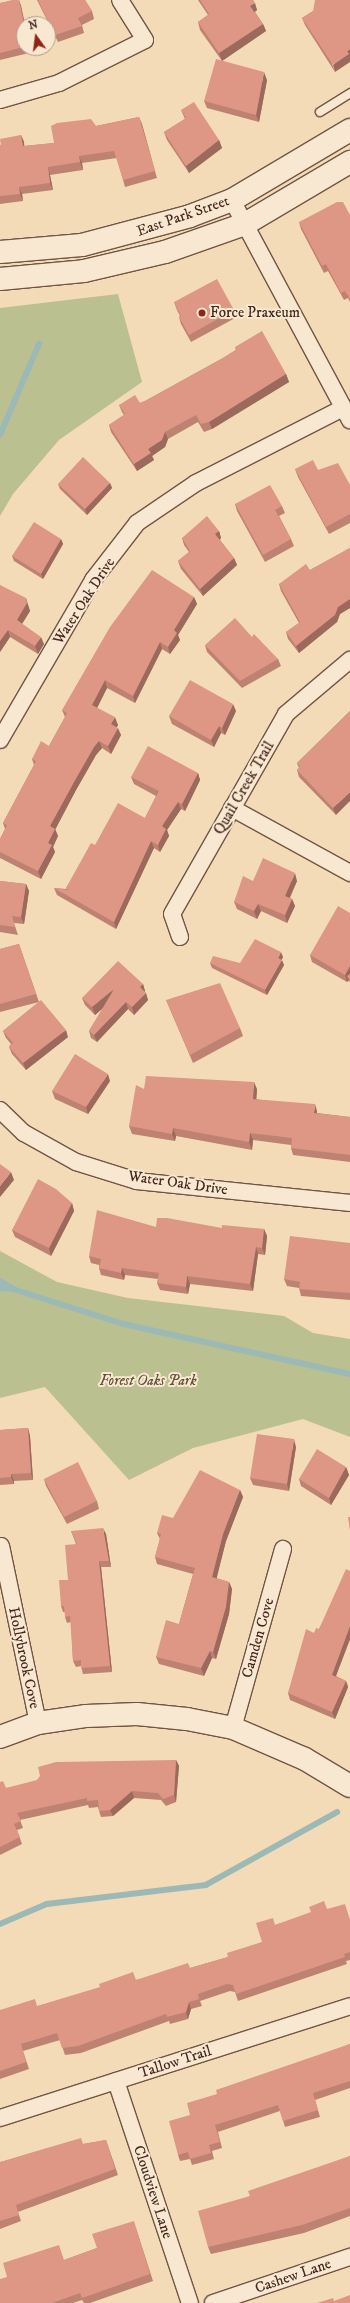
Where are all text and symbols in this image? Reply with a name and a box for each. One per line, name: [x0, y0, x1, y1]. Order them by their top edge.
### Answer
north arrow: [16, 16, 56, 56]
text: N: [27, 17, 39, 33]
street label: East Park Street: [134, 192, 232, 240]
place label: Force Praxeum: [210, 304, 300, 322]
marker: Force Praxeum: [197, 308, 207, 318]
street label: Water Oak Drive: [49, 554, 119, 648]
street label: Quail Creek Trail: [210, 738, 278, 838]
street label: Water Oak Drive: [127, 1167, 229, 1199]
park label: Forest Oaks Park: [100, 1372, 196, 1390]
street label: Camden Cove: [238, 1596, 278, 1680]
street label: Hollybrook Cove: [4, 1606, 44, 1710]
street label: Tallow Trail: [136, 2042, 214, 2082]
street label: Cloudview Lane: [129, 2143, 177, 2241]
street label: Cashew Lane: [253, 2255, 333, 2297]

